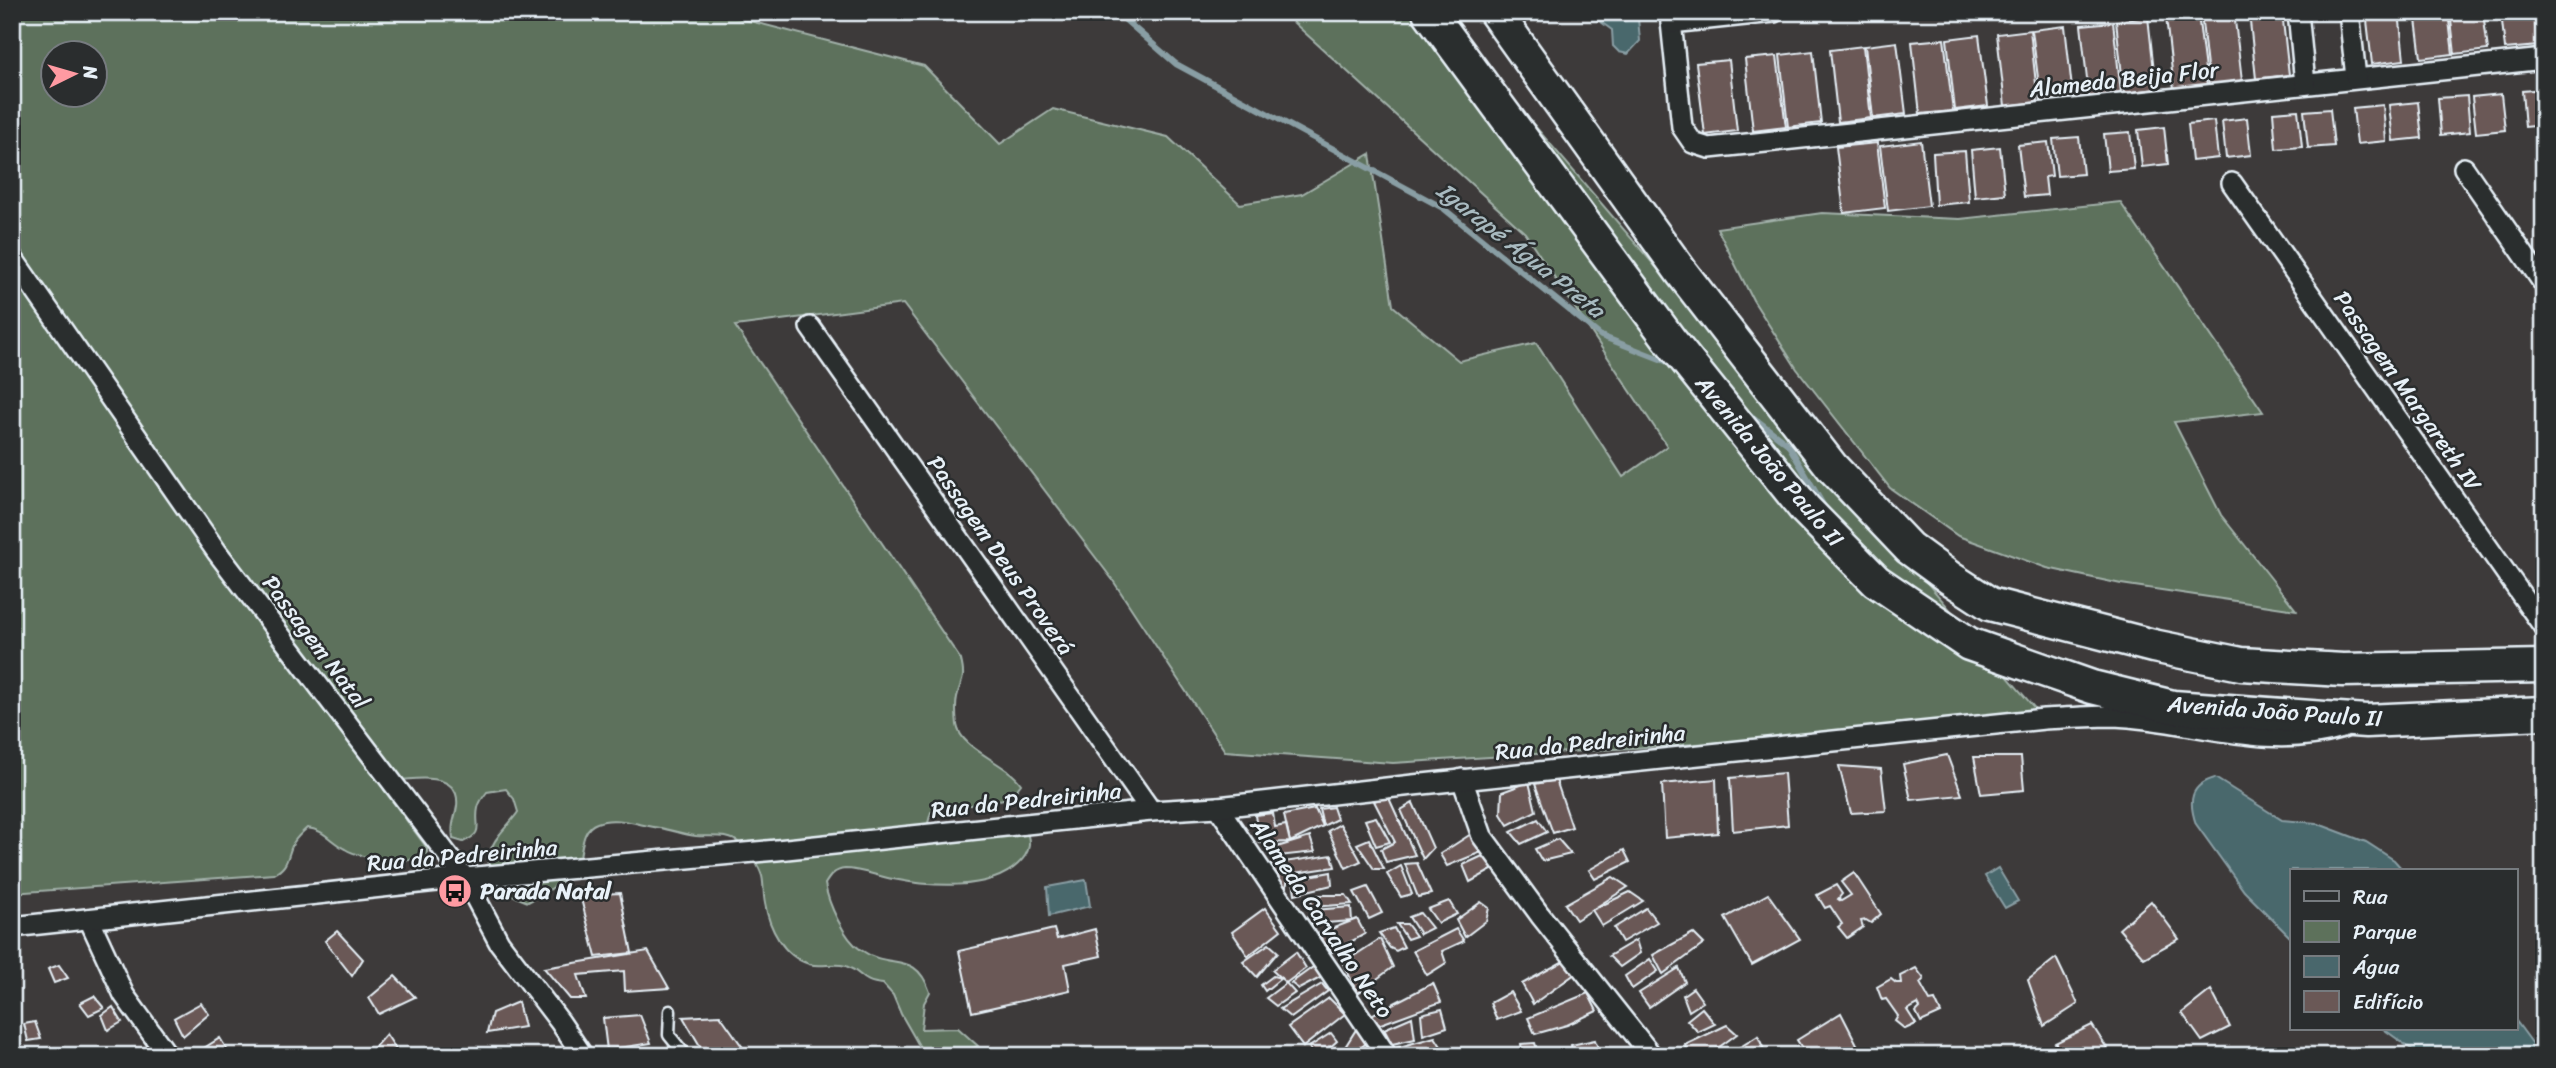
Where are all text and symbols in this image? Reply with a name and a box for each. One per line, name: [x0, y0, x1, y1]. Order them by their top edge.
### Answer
north arrow: [38, 38, 108, 108]
street label: Alameda Beija Flor: [2026, 49, 2222, 110]
text: N: [73, 64, 108, 81]
water label: Igarapé Água Preta: [1427, 170, 1616, 331]
street label: Passagem Margareth IV: [2322, 282, 2493, 501]
street label: Avenida João Paulo II: [1684, 365, 1855, 557]
street label: Passagem Deus Proverá: [916, 447, 1085, 664]
street label: Passagem Natal: [251, 566, 380, 719]
street label: Avenida João Paulo II: [2165, 683, 2384, 739]
street label: Rua da Pedreirinha: [1493, 712, 1687, 773]
street label: Rua da Pedreirinha: [929, 770, 1123, 831]
street label: Alameda Carvalho Neto: [1238, 808, 1405, 1028]
street label: Rua da Pedreirinha: [365, 827, 559, 884]
legend: [2290, 869, 2518, 1030]
place label: Parada Natal: [480, 871, 612, 912]
bus stop icon: Parada Natal: [436, 872, 474, 910]
text: Rua: [2353, 878, 2388, 916]
text: Parque: [2353, 913, 2417, 951]
text: Água: [2352, 948, 2400, 986]
text: Edifício: [2353, 983, 2423, 1021]

